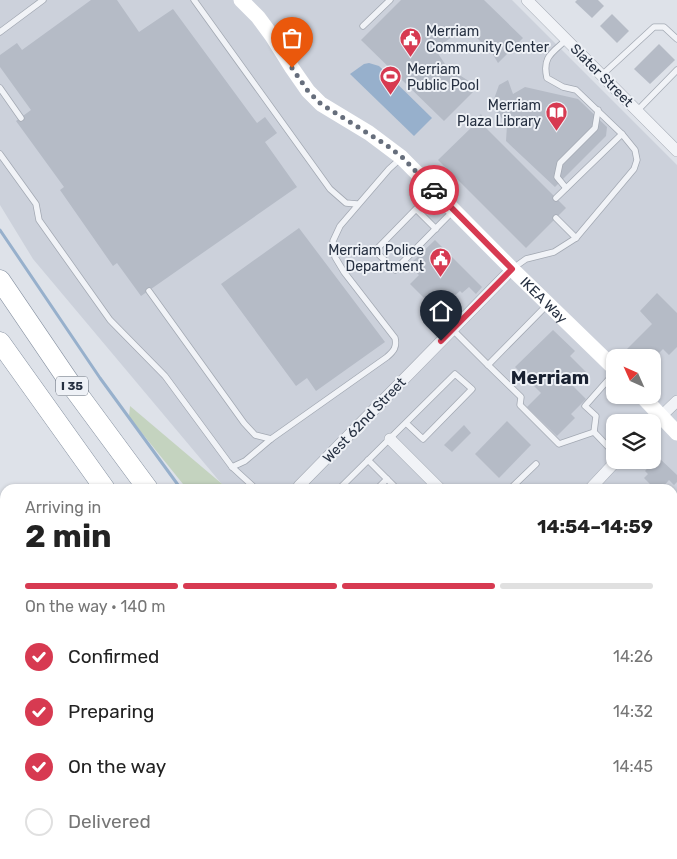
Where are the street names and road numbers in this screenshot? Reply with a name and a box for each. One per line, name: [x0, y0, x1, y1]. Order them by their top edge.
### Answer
street label: Slater Street: [567, 40, 637, 111]
street label: IKEA Way: [516, 274, 571, 327]
street label: West 62nd Street: [319, 374, 410, 467]
road number: I 35: [56, 376, 88, 396]

